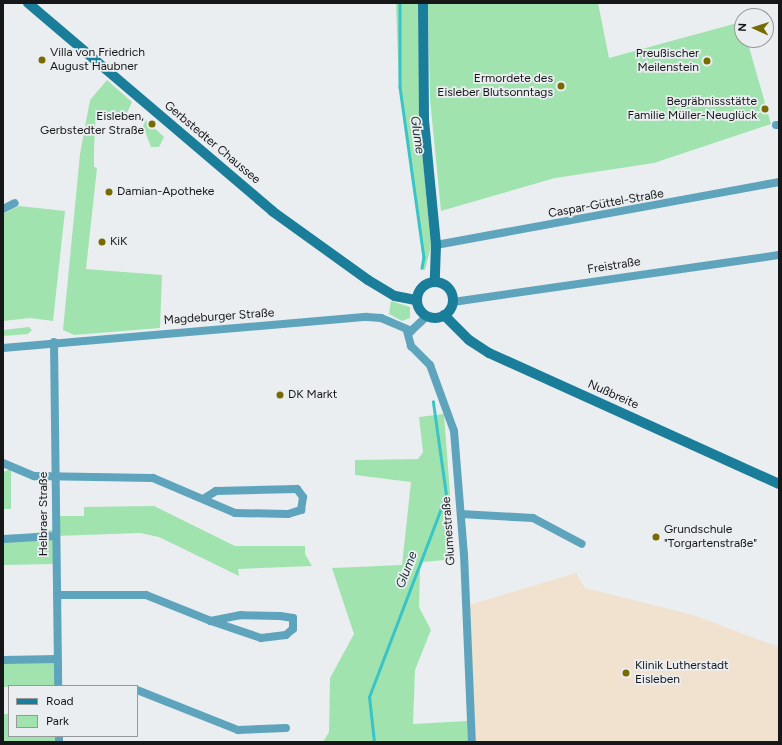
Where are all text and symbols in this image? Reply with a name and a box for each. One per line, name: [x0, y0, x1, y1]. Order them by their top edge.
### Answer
north arrow: [734, 8, 774, 48]
text: N: [736, 23, 749, 32]
place label: Villa von Friedrich August Haubner: [50, 46, 145, 74]
place label: Preußischer Meilenstein: [636, 47, 699, 75]
marker: Villa von Friedrich August Haubner: [37, 55, 47, 65]
marker: Preußischer Meilenstein: [702, 56, 712, 66]
place label: Ermordete des Eisleber Blutsonntags: [437, 72, 553, 100]
marker: Ermordete des Eisleber Blutsonntags: [556, 81, 566, 91]
place label: Begräbnissstätte Familie Müller-Neuglück: [628, 95, 757, 123]
street label: Gerbstedter Chaussee: [161, 99, 263, 187]
marker: Begräbnissstätte Familie Müller-Neuglück: [760, 104, 770, 114]
place label: Eisleben, Gerbstedter Straße: [40, 110, 144, 138]
water label: Glume: [407, 115, 427, 155]
marker: Eisleben, Gerbstedter Straße: [147, 119, 157, 129]
place label: Damian-Apotheke: [117, 185, 214, 199]
marker: Damian-Apotheke: [104, 187, 114, 197]
street label: Caspar-Güttel-Straße: [547, 187, 665, 221]
place label: KiK: [110, 235, 127, 249]
marker: KiK: [97, 237, 107, 247]
street label: Freistraße: [586, 255, 642, 277]
street label: Magdeburger Straße: [163, 306, 275, 328]
street label: Nußbreite: [585, 377, 641, 413]
place label: DK Markt: [288, 388, 337, 402]
marker: DK Markt: [275, 390, 285, 400]
street label: Helbraer Straße: [37, 472, 51, 556]
street label: Glumestraße: [439, 496, 459, 566]
place label: Grundschule "Torgartenstraße": [664, 523, 757, 551]
marker: Grundschule "Torgartenstraße": [651, 532, 661, 542]
water label: Glume: [393, 549, 421, 591]
place label: Klinik Lutherstadt Eisleben: [635, 659, 729, 687]
marker: Klinik Lutherstadt Eisleben: [620, 667, 632, 679]
legend: [8, 685, 138, 737]
text: Road: [46, 694, 74, 708]
text: Park: [46, 714, 69, 728]

